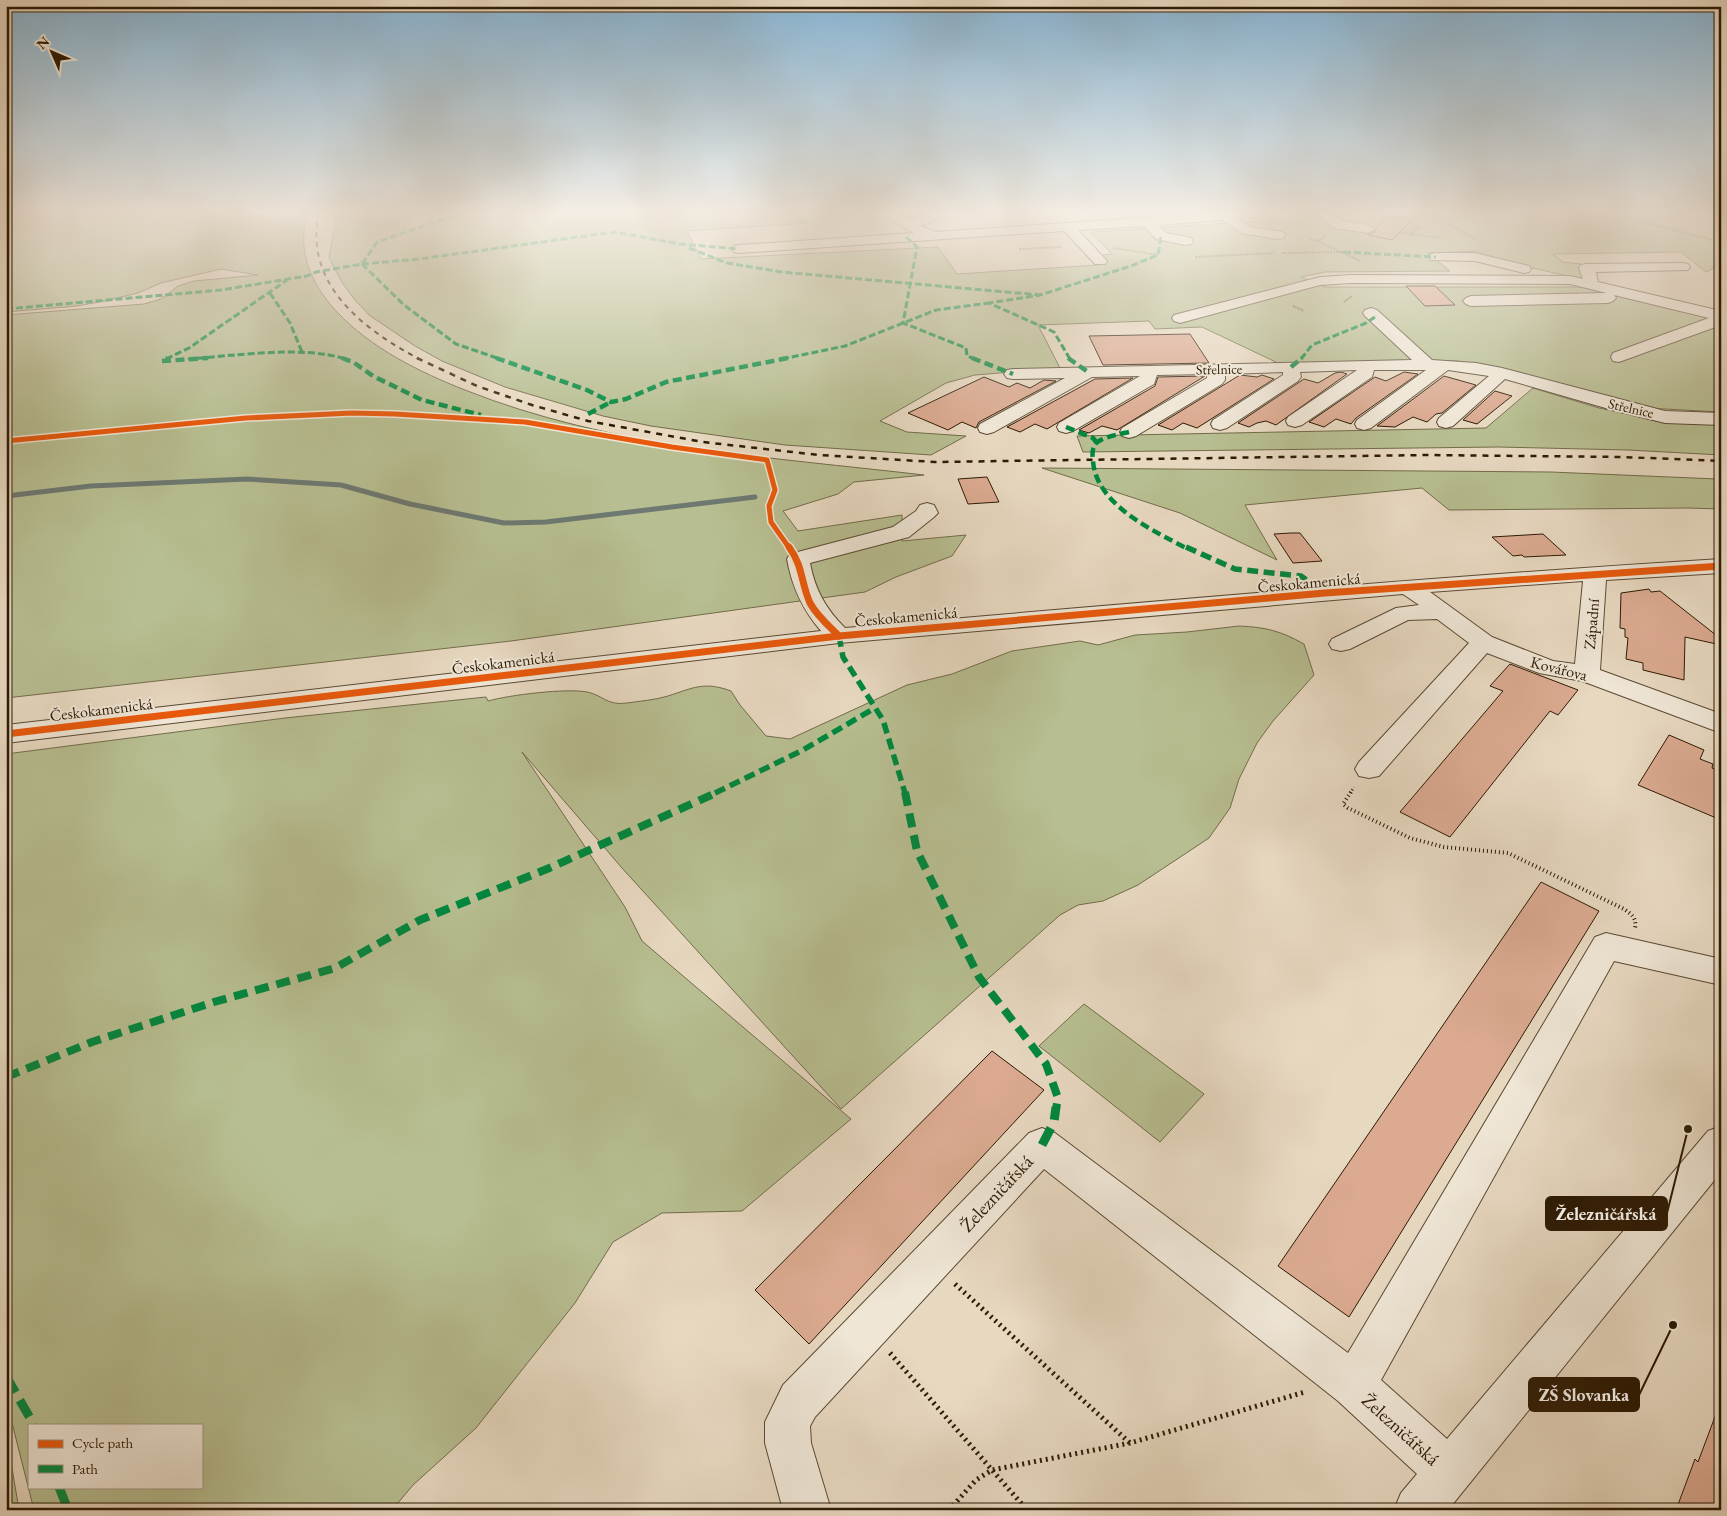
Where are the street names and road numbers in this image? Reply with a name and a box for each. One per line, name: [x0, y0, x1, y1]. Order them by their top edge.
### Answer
street label: Střelnice: [1196, 360, 1243, 378]
street label: Střelnice: [1607, 394, 1656, 422]
street label: Českokamenická: [1257, 567, 1362, 597]
street label: Západní: [1579, 598, 1604, 650]
street label: Českokamenická: [854, 601, 959, 631]
street label: Českokamenická: [451, 646, 556, 679]
street label: Kovářova: [1528, 651, 1590, 686]
street label: Českokamenická: [49, 693, 154, 726]
street label: Železničářská: [954, 1149, 1039, 1237]
street label: Železničářská: [1356, 1388, 1445, 1471]

